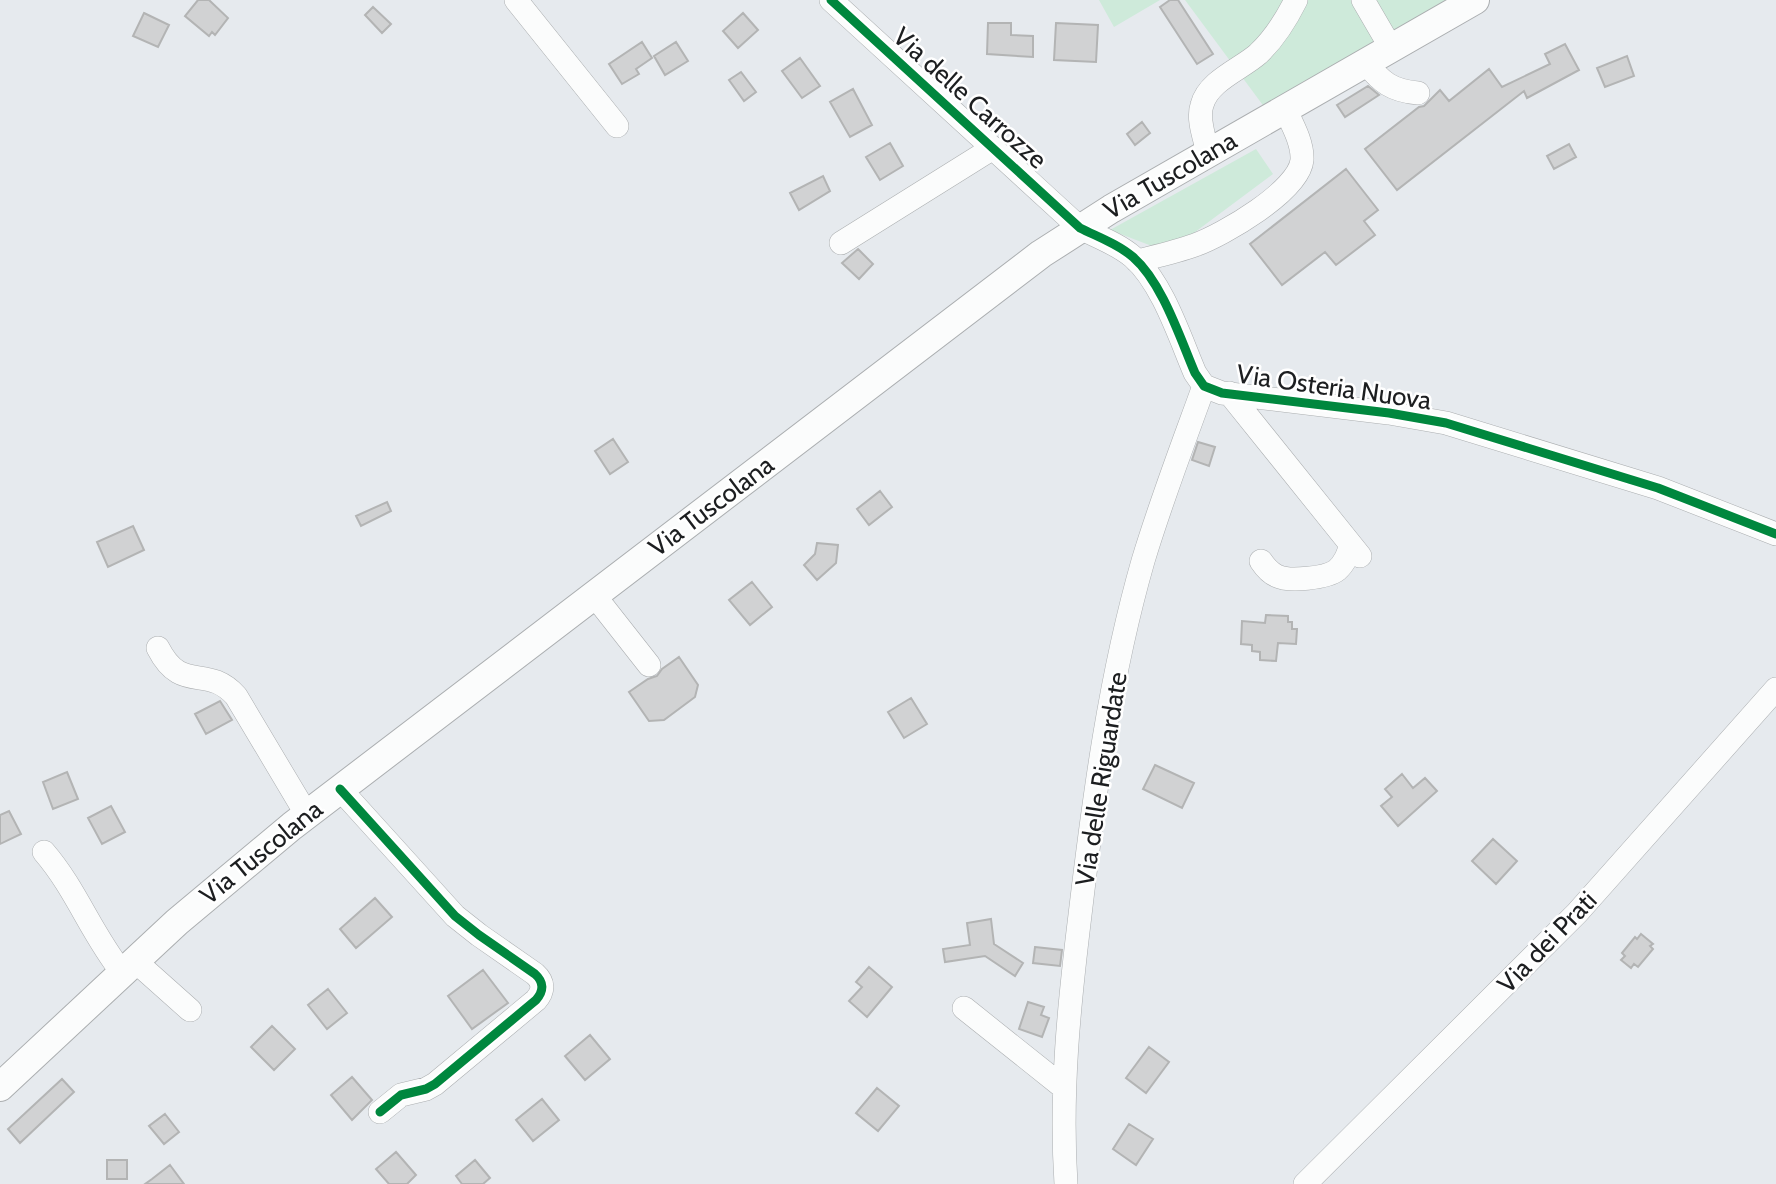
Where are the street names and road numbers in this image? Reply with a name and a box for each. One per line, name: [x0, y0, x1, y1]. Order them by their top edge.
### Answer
street label: Via delle Carrozze: [886, 21, 1054, 175]
street label: Via Tuscolana: [1098, 124, 1243, 226]
street label: Via Osteria Nuova: [1235, 357, 1434, 417]
street label: Via Tuscolana: [642, 448, 780, 563]
street label: Via delle Riguardate: [1068, 670, 1134, 888]
street label: Via Tuscolana: [193, 793, 329, 911]
street label: Via dei Prati: [1491, 884, 1603, 1000]

